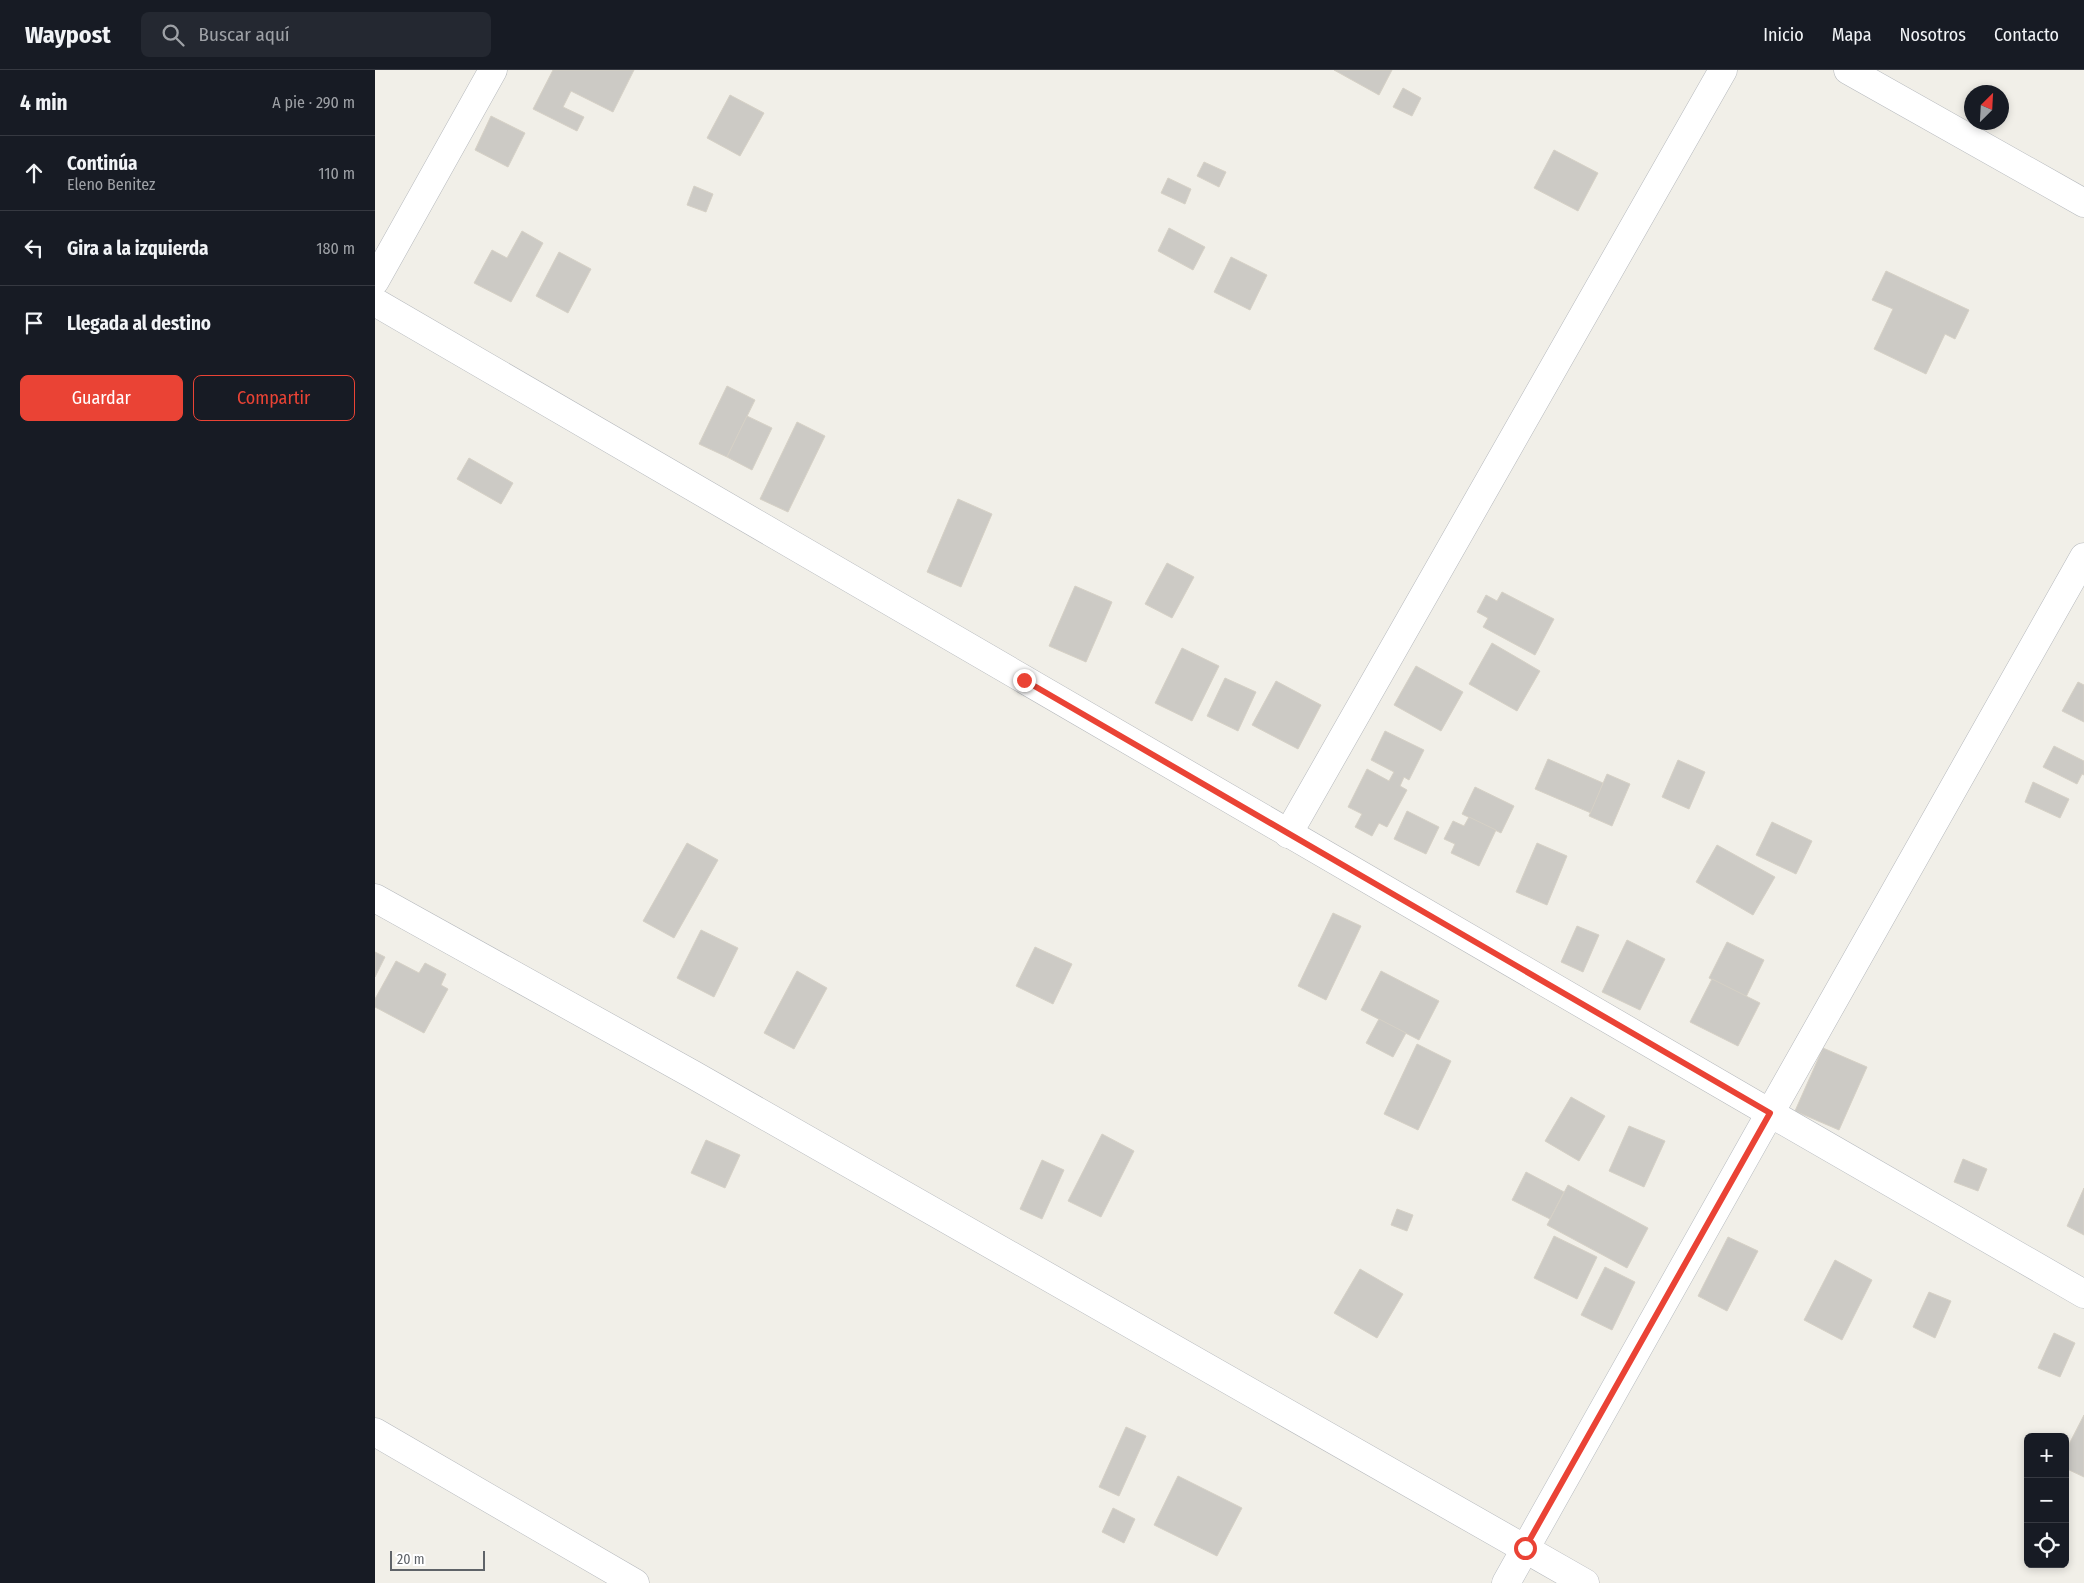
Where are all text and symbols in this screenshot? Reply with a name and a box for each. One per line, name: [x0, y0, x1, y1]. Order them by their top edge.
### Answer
search box: [141, 12, 491, 57]
text: Waypost: [25, 21, 111, 49]
icon: search: [159, 21, 187, 49]
text: Buscar aquí: [199, 23, 290, 46]
text: Inicio: [1763, 24, 1804, 46]
text: Mapa: [1832, 24, 1872, 46]
text: Nosotros: [1900, 24, 1966, 46]
text: Contacto: [1994, 24, 2059, 46]
north arrow: [1964, 85, 2009, 130]
text: 4 min: [20, 90, 68, 116]
text: A pie · 290 m: [272, 93, 355, 112]
text: Continúa: [67, 152, 138, 175]
icon: ahead: [20, 159, 48, 187]
text: 110 m: [318, 164, 355, 183]
text: Eleno Benitez: [67, 175, 155, 194]
icon: left: [20, 234, 48, 262]
text: Gira a la izquierda: [67, 237, 209, 260]
text: 180 m: [316, 239, 355, 258]
icon: arrive: [20, 309, 48, 337]
text: Llegada al destino: [67, 312, 211, 335]
button: Guardar: [20, 375, 183, 421]
button: Compartir: [193, 375, 355, 421]
route end: [1013, 669, 1036, 692]
map controls: [2024, 1433, 2069, 1568]
button: +: [2024, 1433, 2069, 1478]
button: −: [2024, 1478, 2069, 1523]
button: locate: [2024, 1523, 2069, 1568]
route start: [1514, 1537, 1537, 1560]
scale bar: [390, 1548, 485, 1571]
text: 20 m: [397, 1551, 425, 1568]

